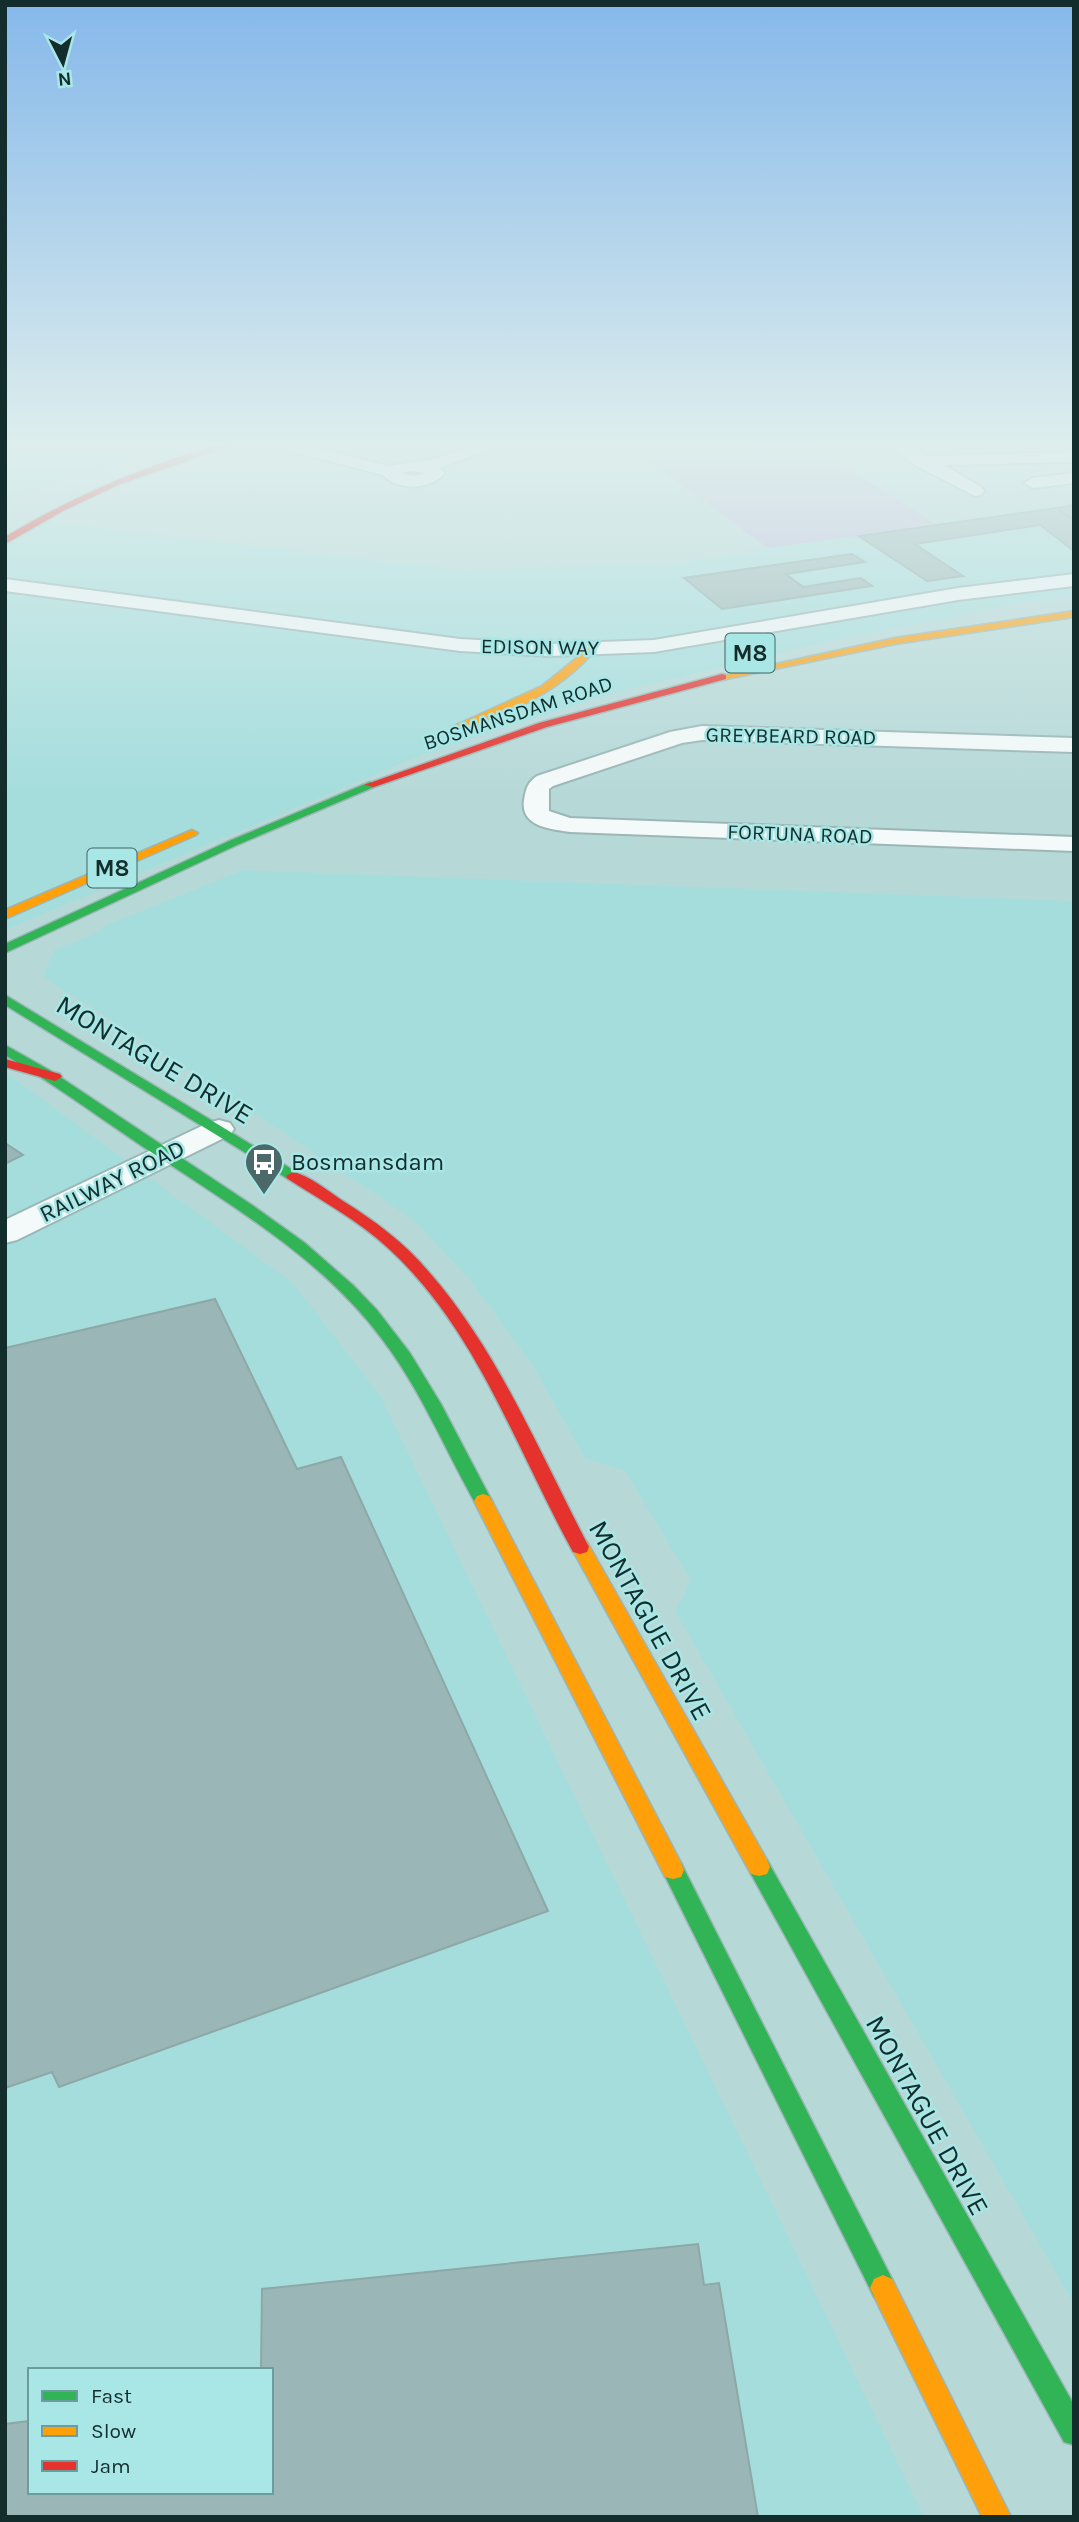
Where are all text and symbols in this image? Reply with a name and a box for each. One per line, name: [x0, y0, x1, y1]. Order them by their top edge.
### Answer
north arrow: [28, 28, 98, 98]
text: N: [57, 67, 73, 91]
street label: EDISON WAY: [481, 634, 600, 660]
road number: M8: [726, 634, 774, 673]
street label: BOSMANSDAM ROAD: [420, 671, 616, 755]
street label: GREYBEARD ROAD: [705, 723, 877, 749]
street label: FORTUNA ROAD: [727, 819, 873, 849]
road number: M8: [88, 848, 136, 888]
street label: MONTAGUE DRIVE: [50, 988, 259, 1131]
street label: RAILWAY ROAD: [35, 1134, 189, 1228]
bus stop icon: Bosmansdam: [243, 1141, 285, 1196]
place label: Bosmansdam: [291, 1148, 444, 1176]
street label: MONTAGUE DRIVE: [582, 1514, 719, 1726]
street label: MONTAGUE DRIVE: [859, 2009, 996, 2221]
legend: [28, 2368, 273, 2494]
text: Fast: [91, 2384, 132, 2408]
text: Slow: [91, 2419, 136, 2443]
text: Jam: [91, 2454, 131, 2478]

